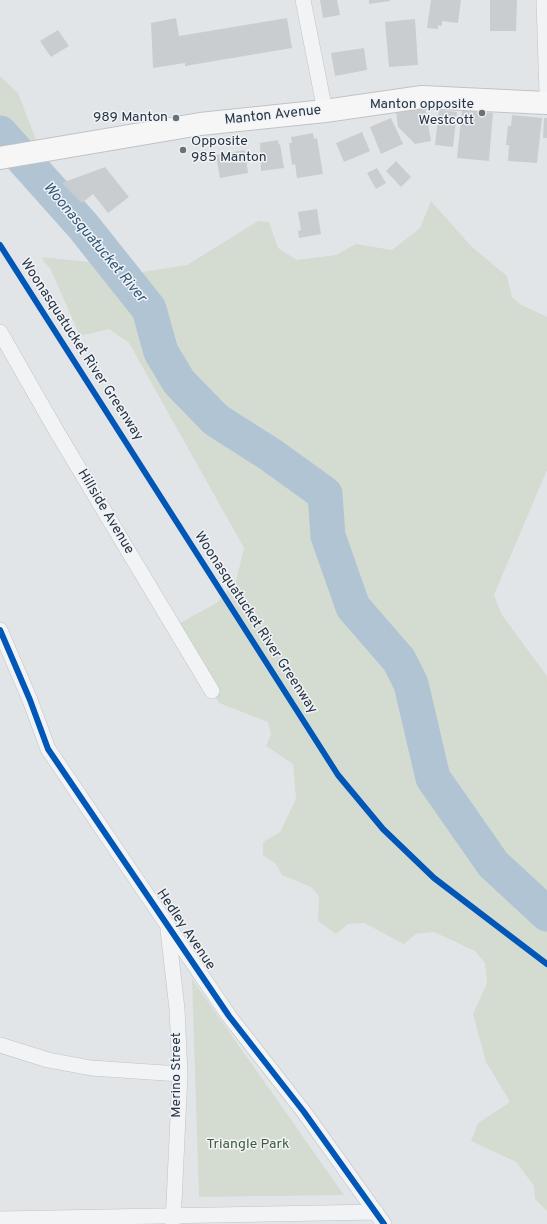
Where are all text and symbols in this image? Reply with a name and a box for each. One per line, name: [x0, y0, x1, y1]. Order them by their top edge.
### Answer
place label: Manton opposite Westcott: [370, 97, 474, 130]
street label: Manton Avenue: [224, 103, 322, 129]
marker: Manton opposite Westcott: [477, 108, 487, 118]
place label: 989 Manton: [93, 110, 168, 126]
marker: 989 Manton: [171, 113, 181, 123]
place label: Opposite 985 Manton: [191, 134, 267, 166]
marker: Opposite 985 Manton: [178, 145, 188, 155]
water label: Woonasquatucket River: [38, 179, 150, 307]
street label: Woonasquatucket River Greenway: [16, 256, 146, 444]
street label: Hillside Avenue: [73, 466, 137, 558]
street label: Woonasquatucket River Greenway: [190, 529, 320, 717]
street label: Hedley Avenue: [152, 886, 218, 974]
street label: Merino Street: [169, 1032, 185, 1118]
park label: Triangle Park: [207, 1137, 289, 1153]

